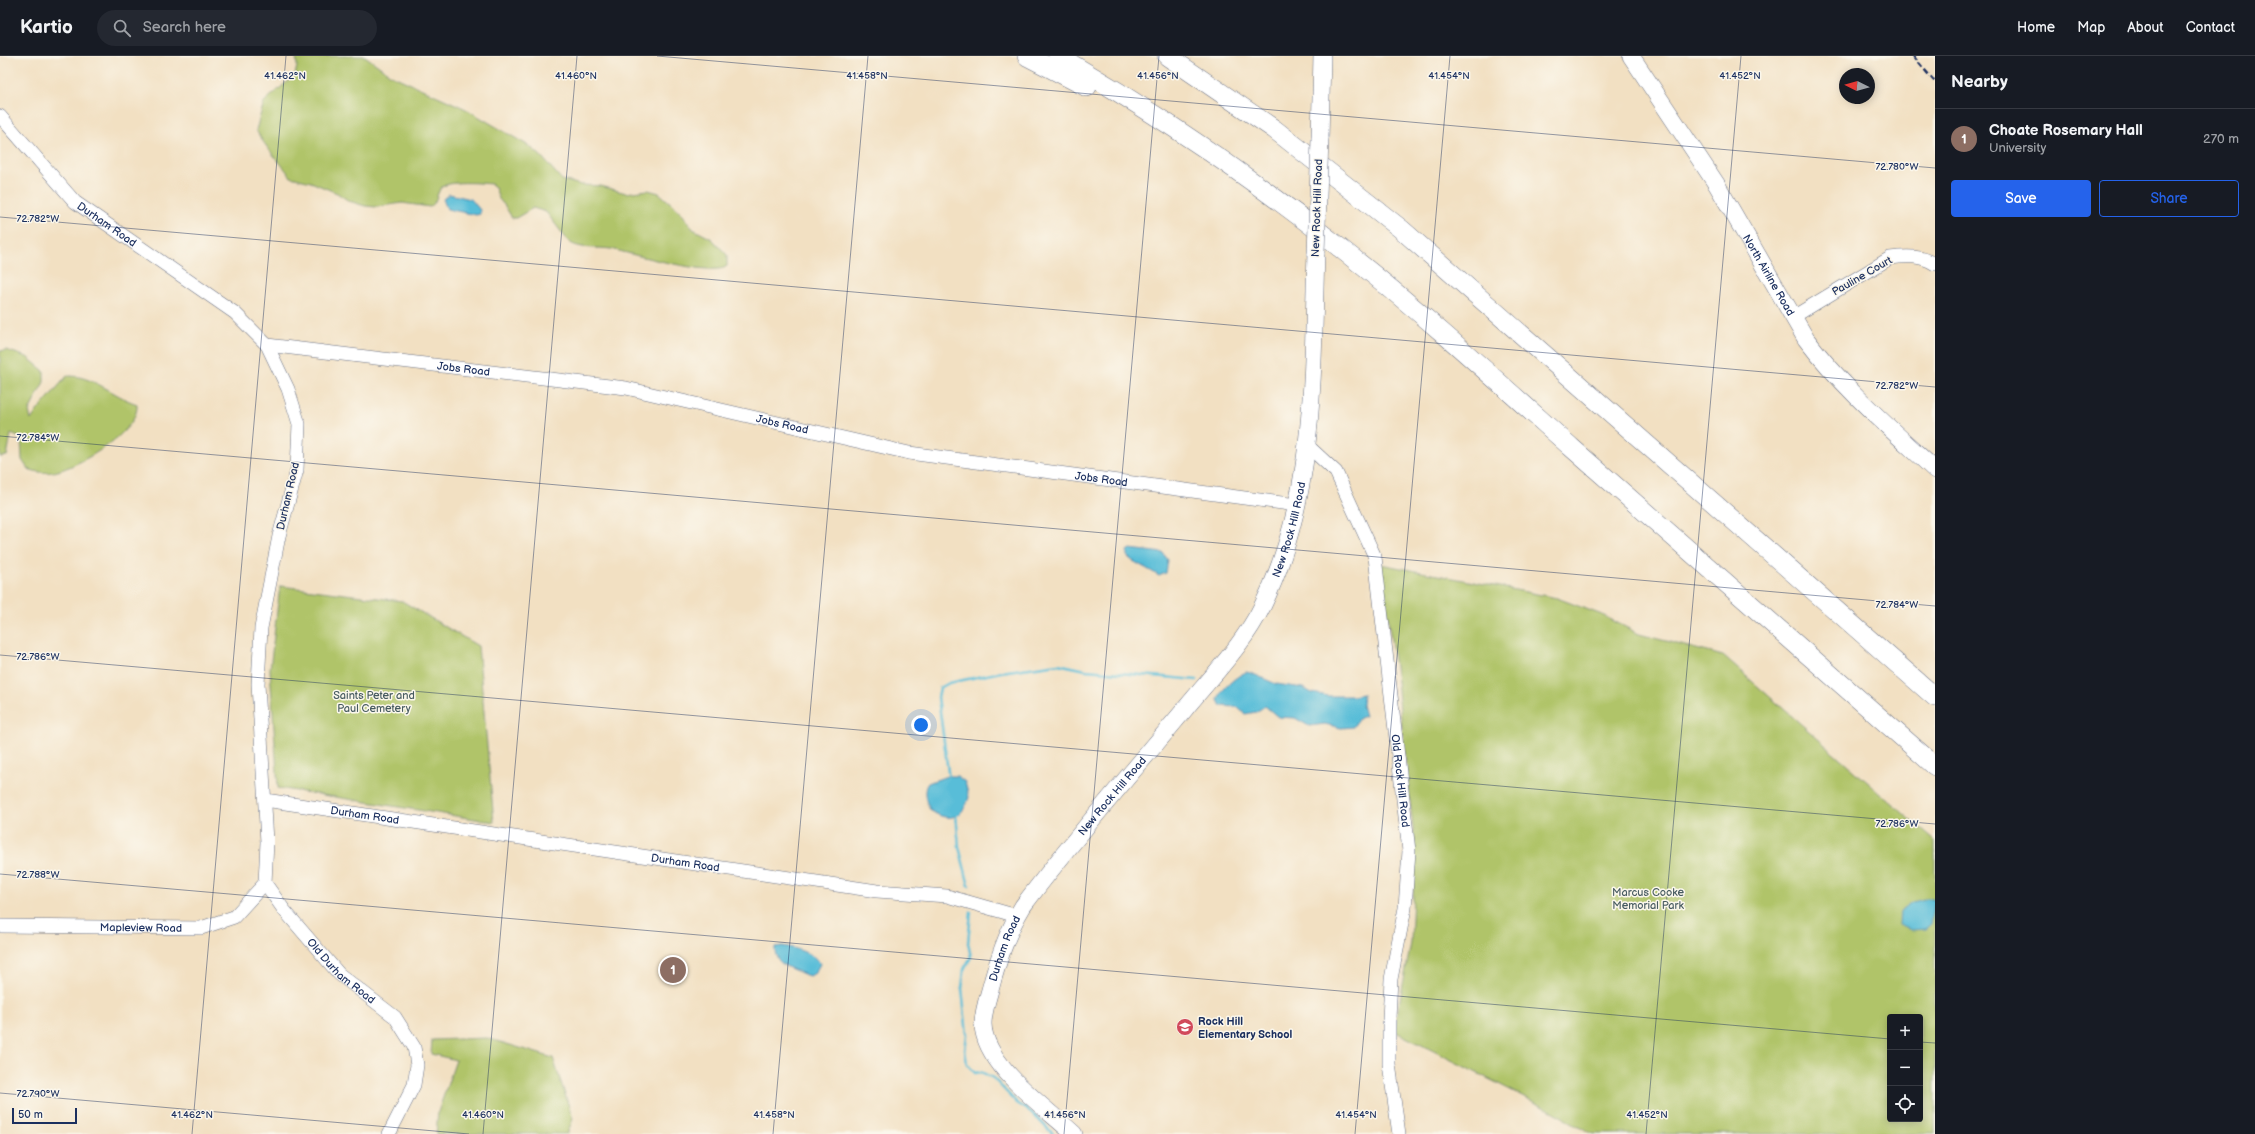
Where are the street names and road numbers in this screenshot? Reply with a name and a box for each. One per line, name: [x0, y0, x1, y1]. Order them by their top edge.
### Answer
street label: New Rock Hill Road: [1309, 159, 1325, 257]
street label: Durham Road: [75, 199, 139, 249]
street label: North Airline Road: [1740, 232, 1798, 318]
street label: Pauline Court: [1830, 253, 1895, 298]
street label: Jobs Road: [436, 359, 491, 378]
street label: Jobs Road: [755, 412, 810, 436]
street label: Durham Road: [274, 461, 302, 531]
street label: Jobs Road: [1074, 469, 1128, 489]
street label: New Rock Hill Road: [1269, 481, 1308, 579]
street label: Old Rock Hill Road: [1389, 734, 1413, 828]
street label: New Rock Hill Road: [1075, 754, 1149, 838]
street label: Durham Road: [330, 803, 400, 826]
street label: Durham Road: [650, 851, 721, 874]
street label: Durham Road: [986, 913, 1023, 983]
street label: Mapleview Road: [100, 920, 182, 934]
street label: Old Durham Road: [305, 936, 378, 1006]

